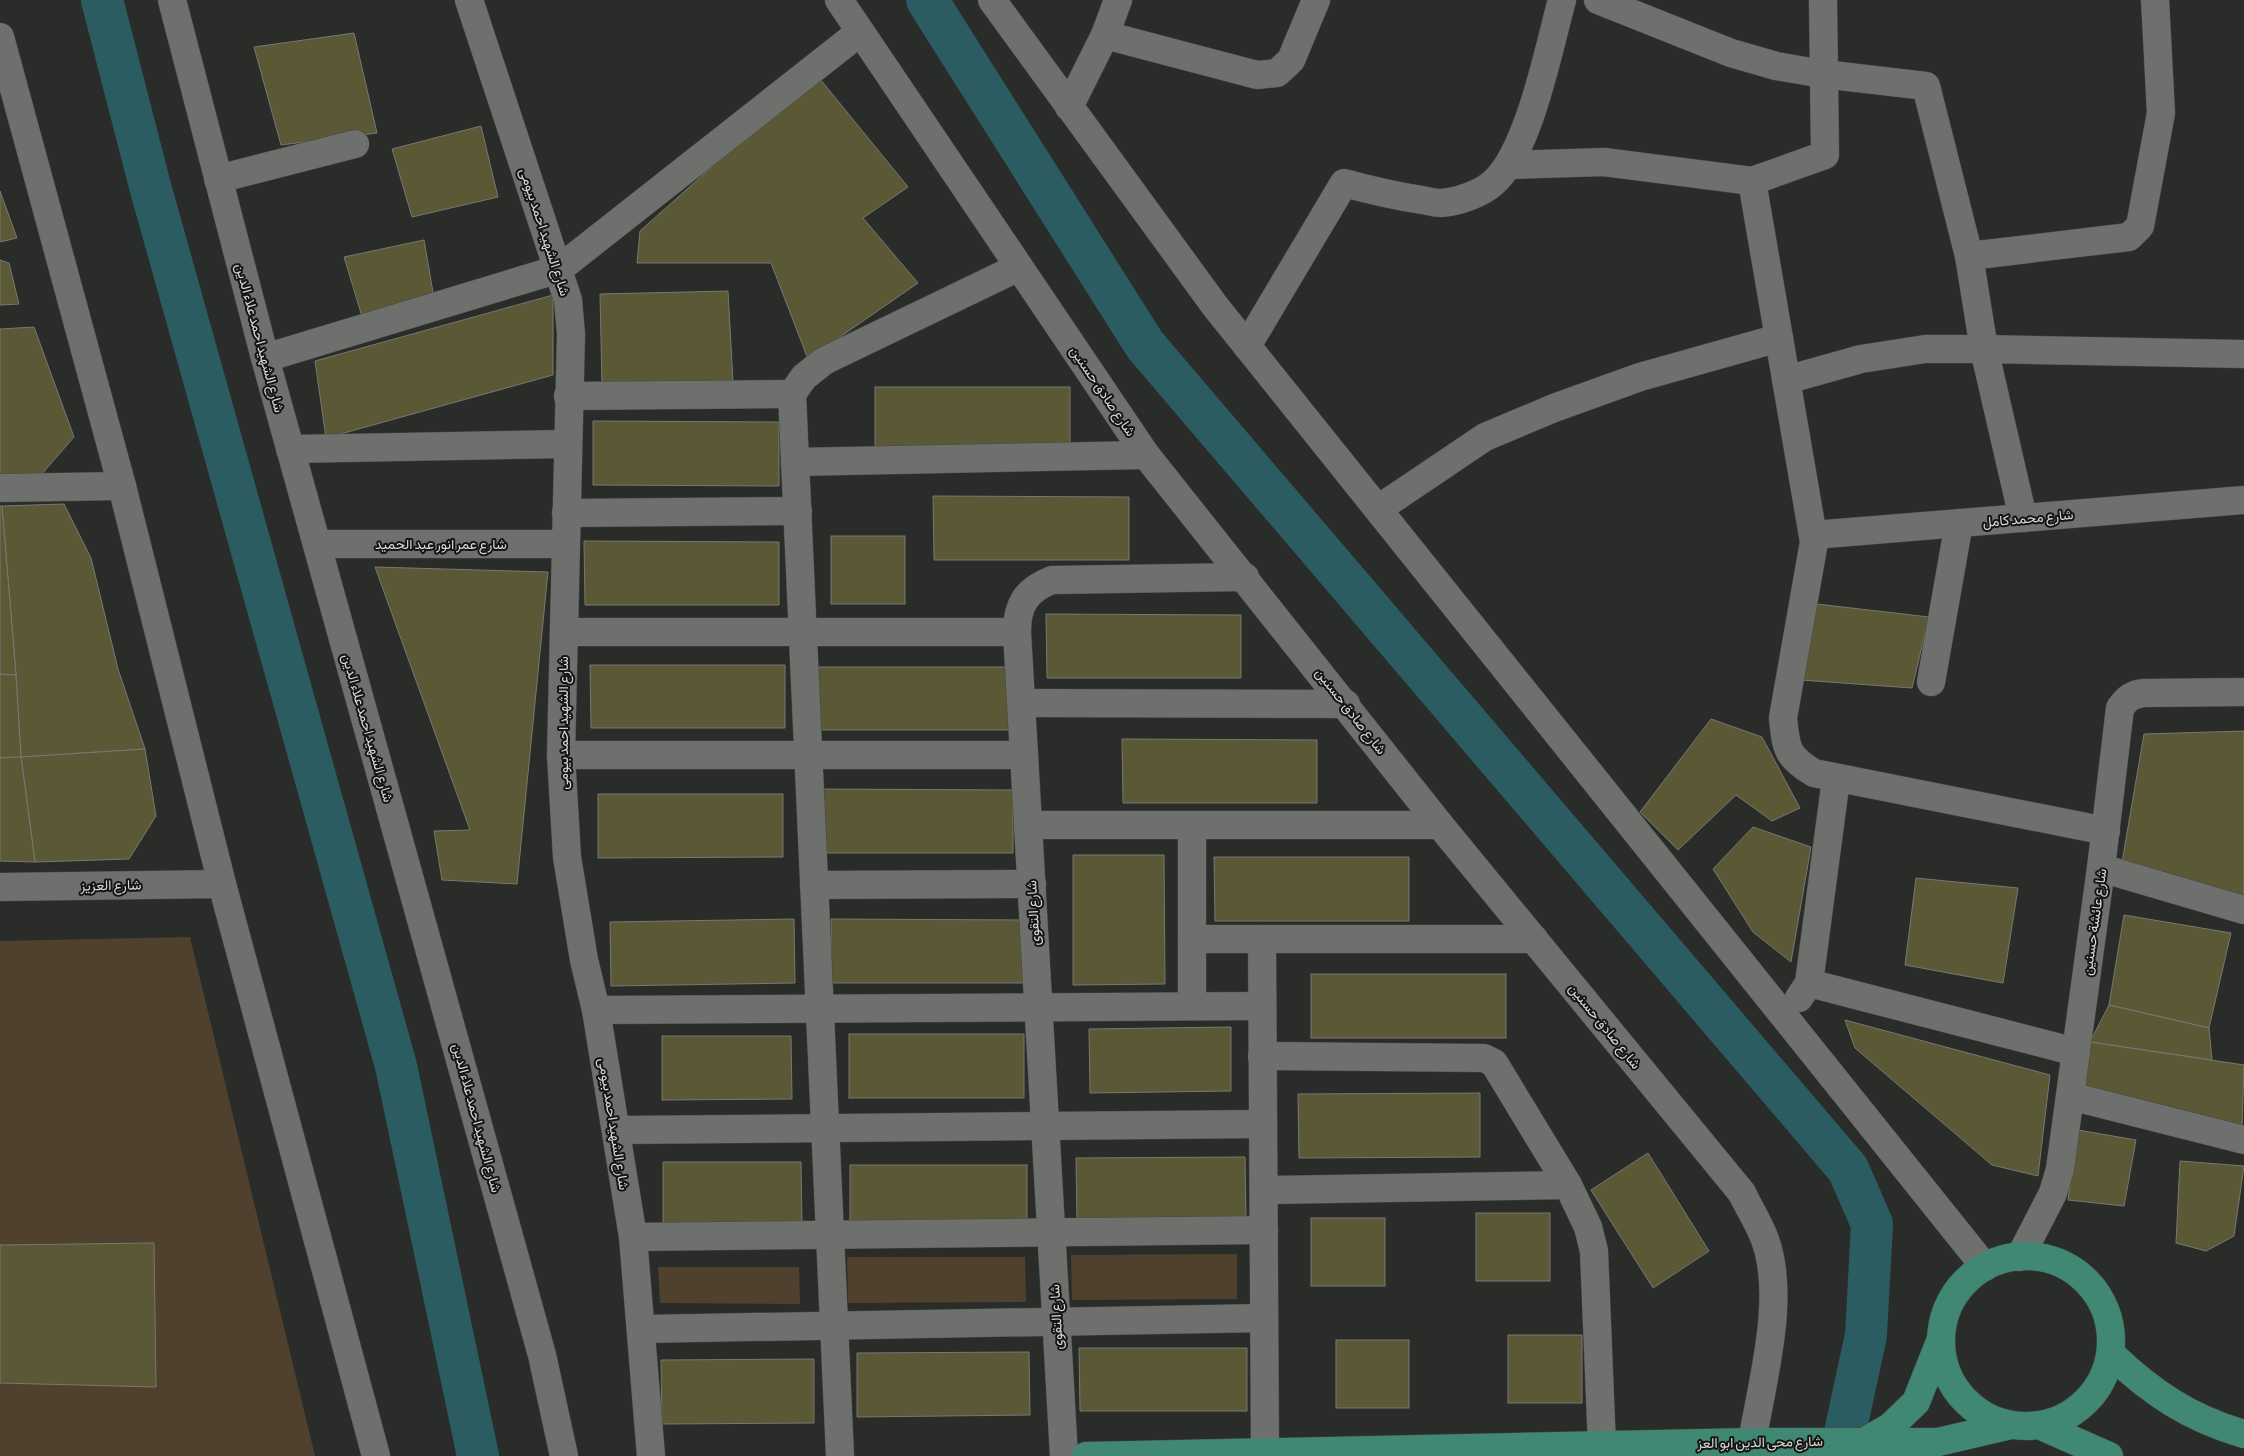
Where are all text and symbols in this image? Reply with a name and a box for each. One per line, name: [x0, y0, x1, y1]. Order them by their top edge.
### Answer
street label: شارع الشهيد احمد بيومى: [514, 166, 573, 299]
street label: شارع الشهيد احمد علاء الدين: [229, 262, 288, 415]
street label: شارع صادق حسنين: [1064, 343, 1139, 441]
street label: شارع محمد كامل: [1982, 506, 2074, 533]
street label: شارع عمر انور عبد الحميد: [375, 536, 507, 555]
street label: شارع الشهيد احمد علاء الدين: [336, 652, 397, 805]
street label: شارع الشهيد احمد بيومى: [555, 656, 574, 790]
street label: شارع صادق حسنين: [1310, 665, 1390, 759]
street label: شارع عائشة حسنين: [2079, 867, 2112, 977]
street label: شارع العزيز: [79, 876, 142, 897]
street label: شارع التقوى: [1023, 880, 1046, 946]
street label: شارع صادق حسنين: [1563, 980, 1644, 1074]
street label: شارع الشهيد احمد علاء الدين: [446, 1042, 505, 1195]
street label: شارع الشهيد احمد بيومى: [593, 1057, 632, 1192]
street label: شارع التقوى: [1046, 1284, 1069, 1350]
street label: شارع محى الدين ابو العز: [1696, 1433, 1823, 1454]

